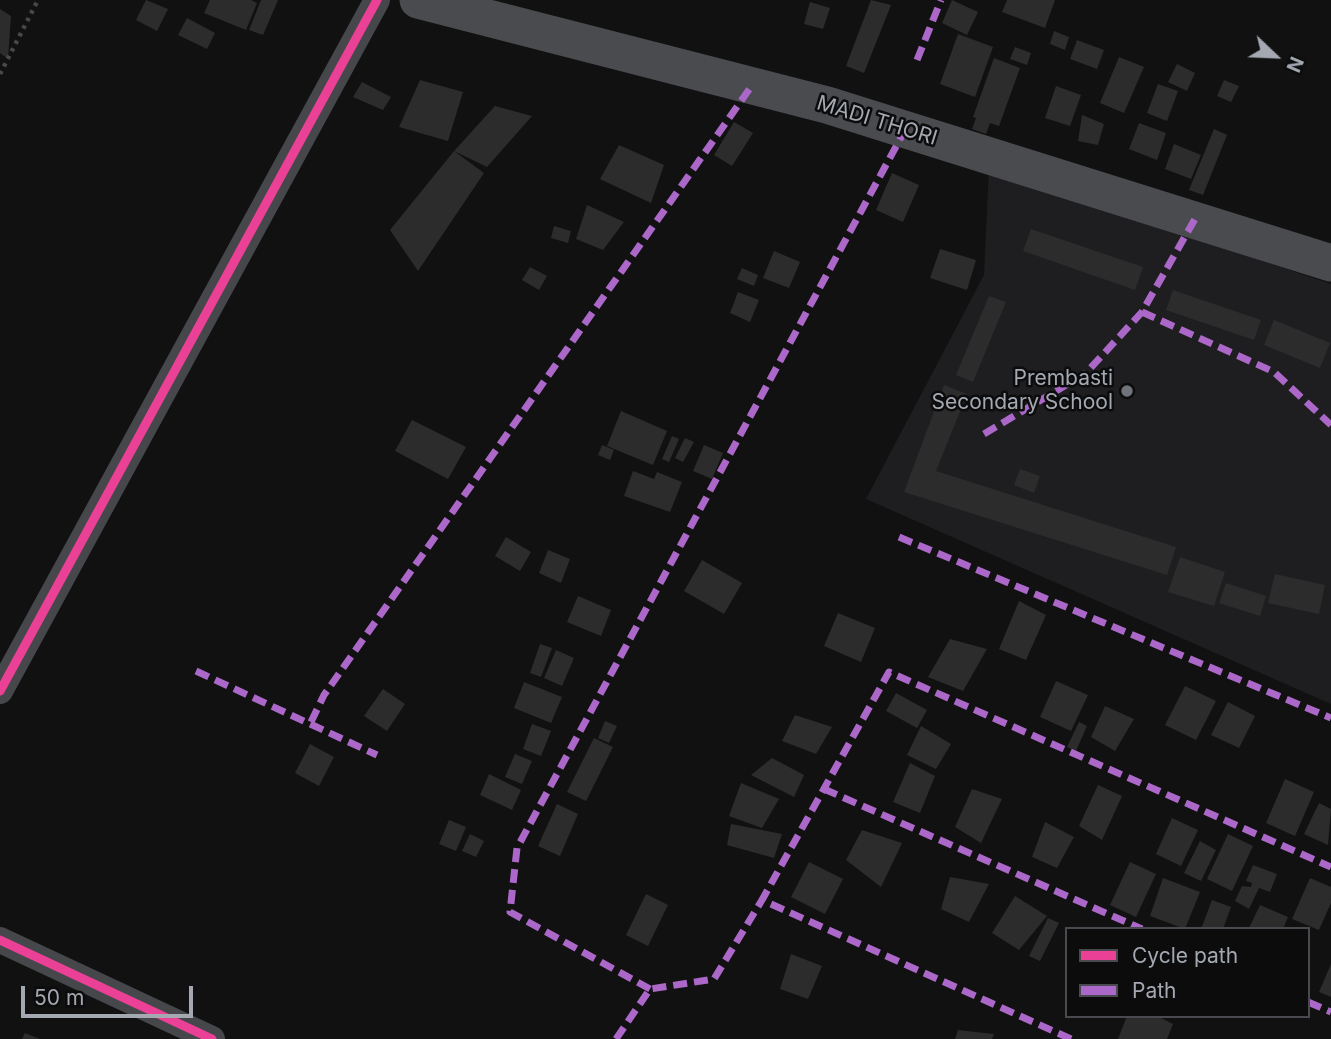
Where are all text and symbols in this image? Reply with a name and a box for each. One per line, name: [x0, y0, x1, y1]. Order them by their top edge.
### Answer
north arrow: [1240, 21, 1310, 91]
text: N: [1281, 53, 1308, 76]
street label: MADI THORI: [814, 91, 940, 151]
place label: Prembasti Secondary School: [932, 366, 1113, 416]
marker: Prembasti Secondary School: [1119, 383, 1135, 399]
legend: [1065, 927, 1310, 1018]
text: Cycle path: [1132, 943, 1238, 968]
scale bar: [24, 972, 196, 1016]
text: Path: [1132, 978, 1177, 1003]
text: 50 m: [34, 985, 84, 1010]

